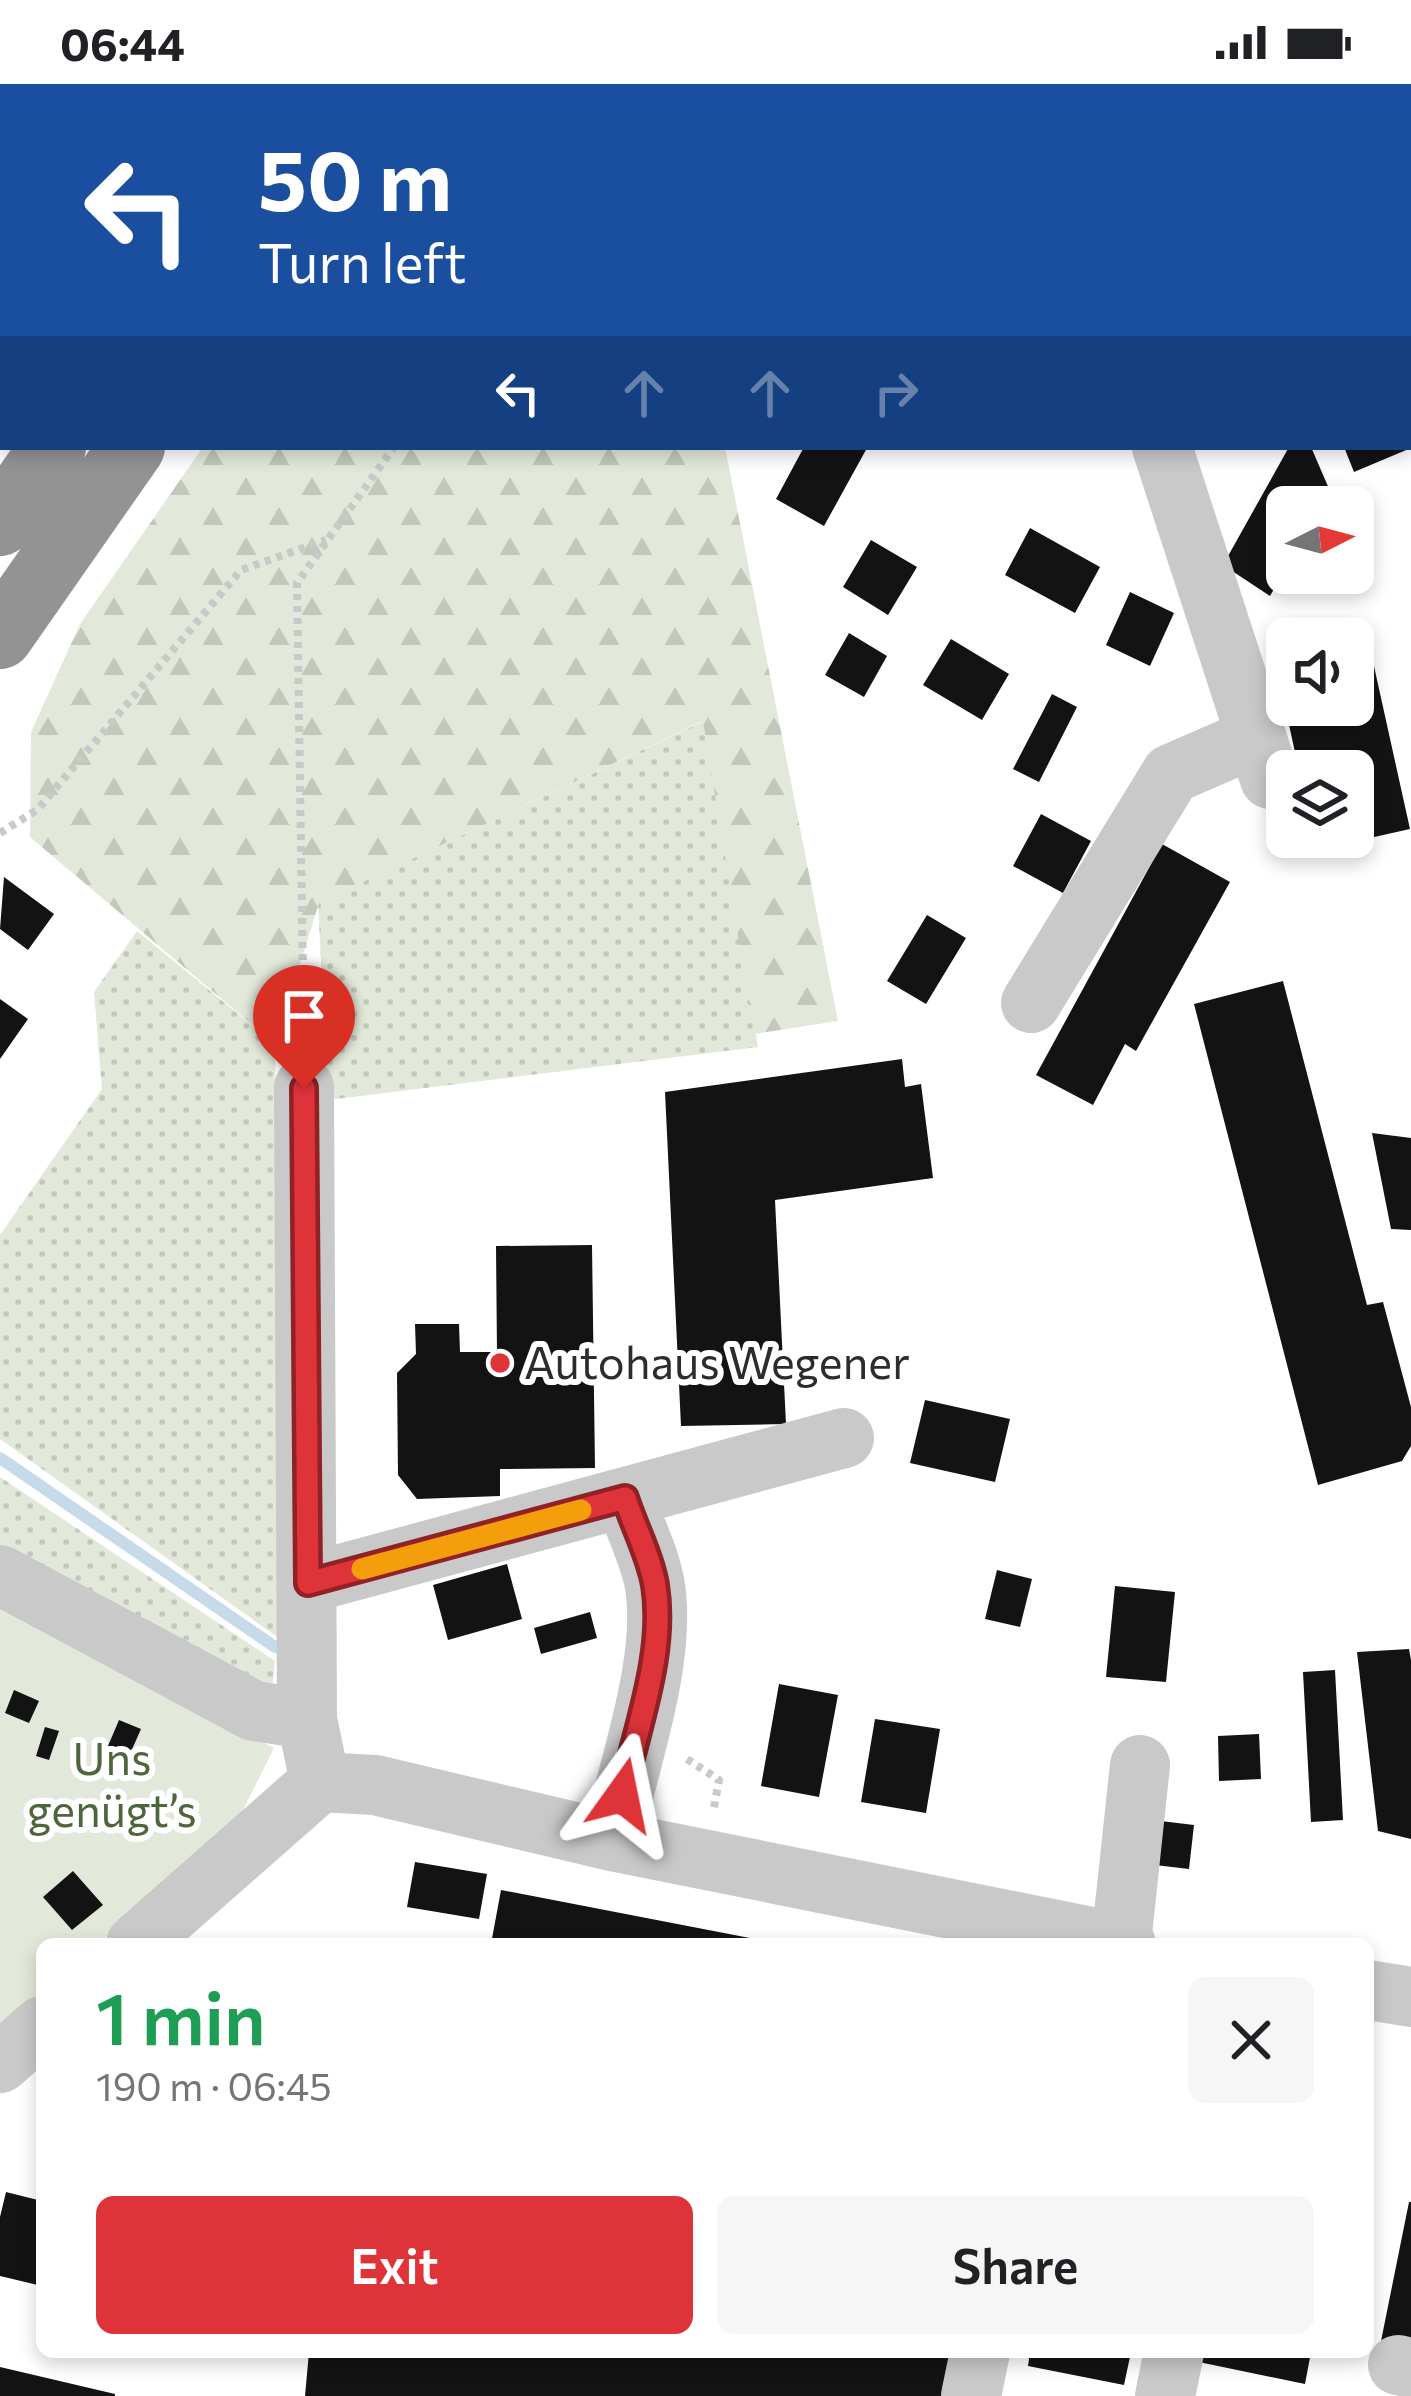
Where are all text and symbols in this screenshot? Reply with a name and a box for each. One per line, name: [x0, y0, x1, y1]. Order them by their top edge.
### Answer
text: 06:44: [60, 15, 185, 70]
text: 50 m: [258, 126, 452, 228]
icon: left: [60, 132, 216, 288]
text: Turn left: [258, 228, 466, 294]
icon: left: [485, 360, 551, 426]
icon: ahead: [611, 360, 677, 426]
icon: ahead: [737, 360, 803, 426]
icon: right: [863, 360, 929, 426]
north arrow: [1266, 486, 1374, 594]
map controls: [1266, 486, 1374, 858]
button: sound: [1266, 618, 1374, 726]
button: layers: [1266, 750, 1374, 858]
pin: [253, 965, 355, 1088]
icon: arrive: [271, 983, 337, 1049]
place label: Autohaus Wegener: [524, 1333, 910, 1388]
marker: Autohaus Wegener: [487, 1350, 513, 1376]
park label: Uns genügt’s: [27, 1729, 197, 1836]
position arrow: [559, 1732, 685, 1858]
text: 1 min: [96, 1972, 266, 2060]
button: close: [1188, 1977, 1314, 2103]
text: 190 m · 06:45: [96, 2061, 332, 2109]
button: Exit: [96, 2196, 693, 2334]
button: Share: [717, 2196, 1314, 2334]

